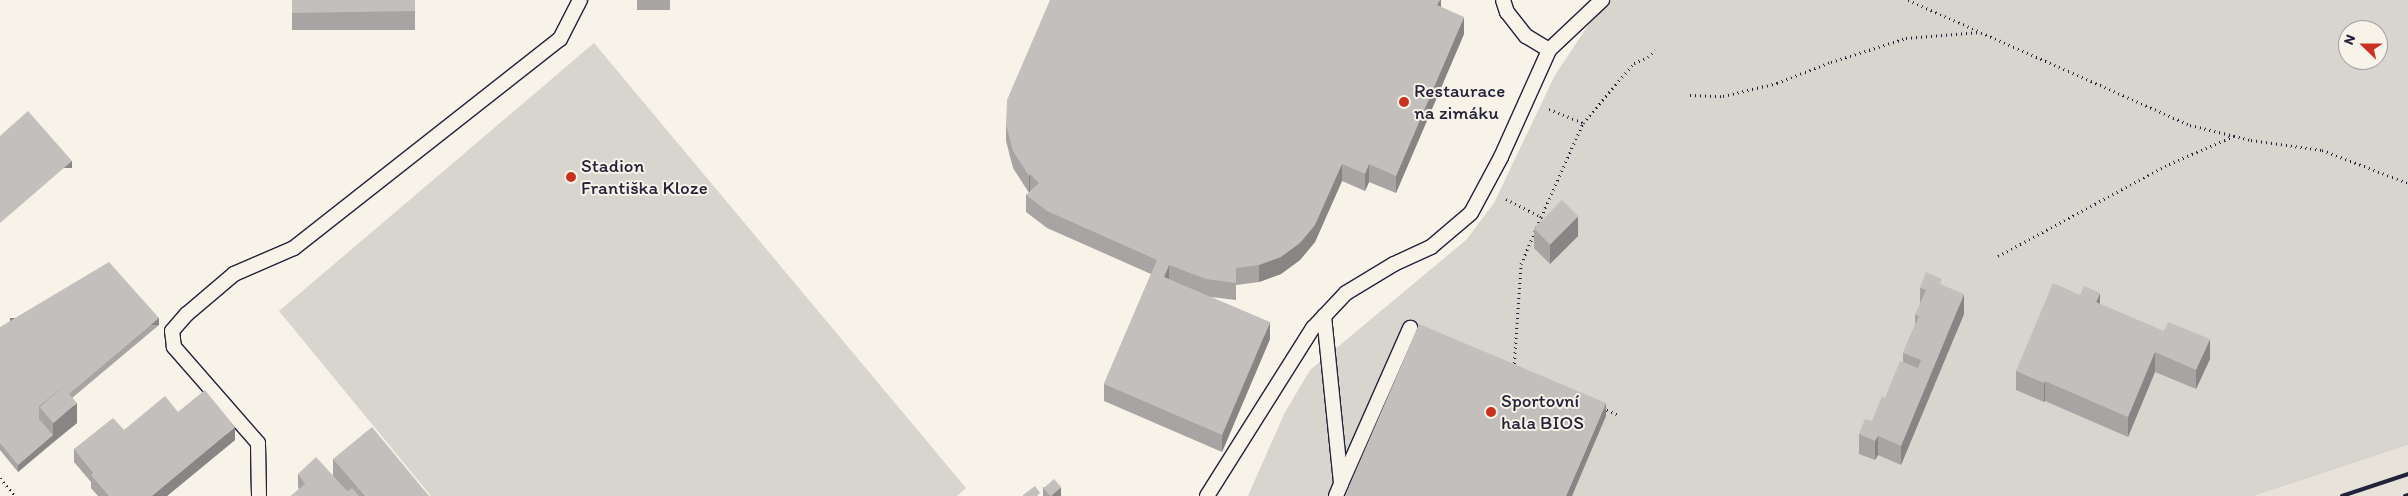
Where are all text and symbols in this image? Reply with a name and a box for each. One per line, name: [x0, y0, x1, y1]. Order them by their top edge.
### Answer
north arrow: [2338, 20, 2388, 70]
text: N: [2340, 32, 2359, 47]
place label: Restaurace na zimáku: [1414, 80, 1505, 124]
marker: Restaurace na zimáku: [1398, 96, 1410, 108]
place label: Stadion Františka Kloze: [581, 155, 707, 199]
marker: Stadion Františka Kloze: [565, 171, 577, 183]
place label: Sportovní hala BIOS: [1501, 390, 1584, 434]
marker: Sportovní hala BIOS: [1485, 406, 1497, 418]

